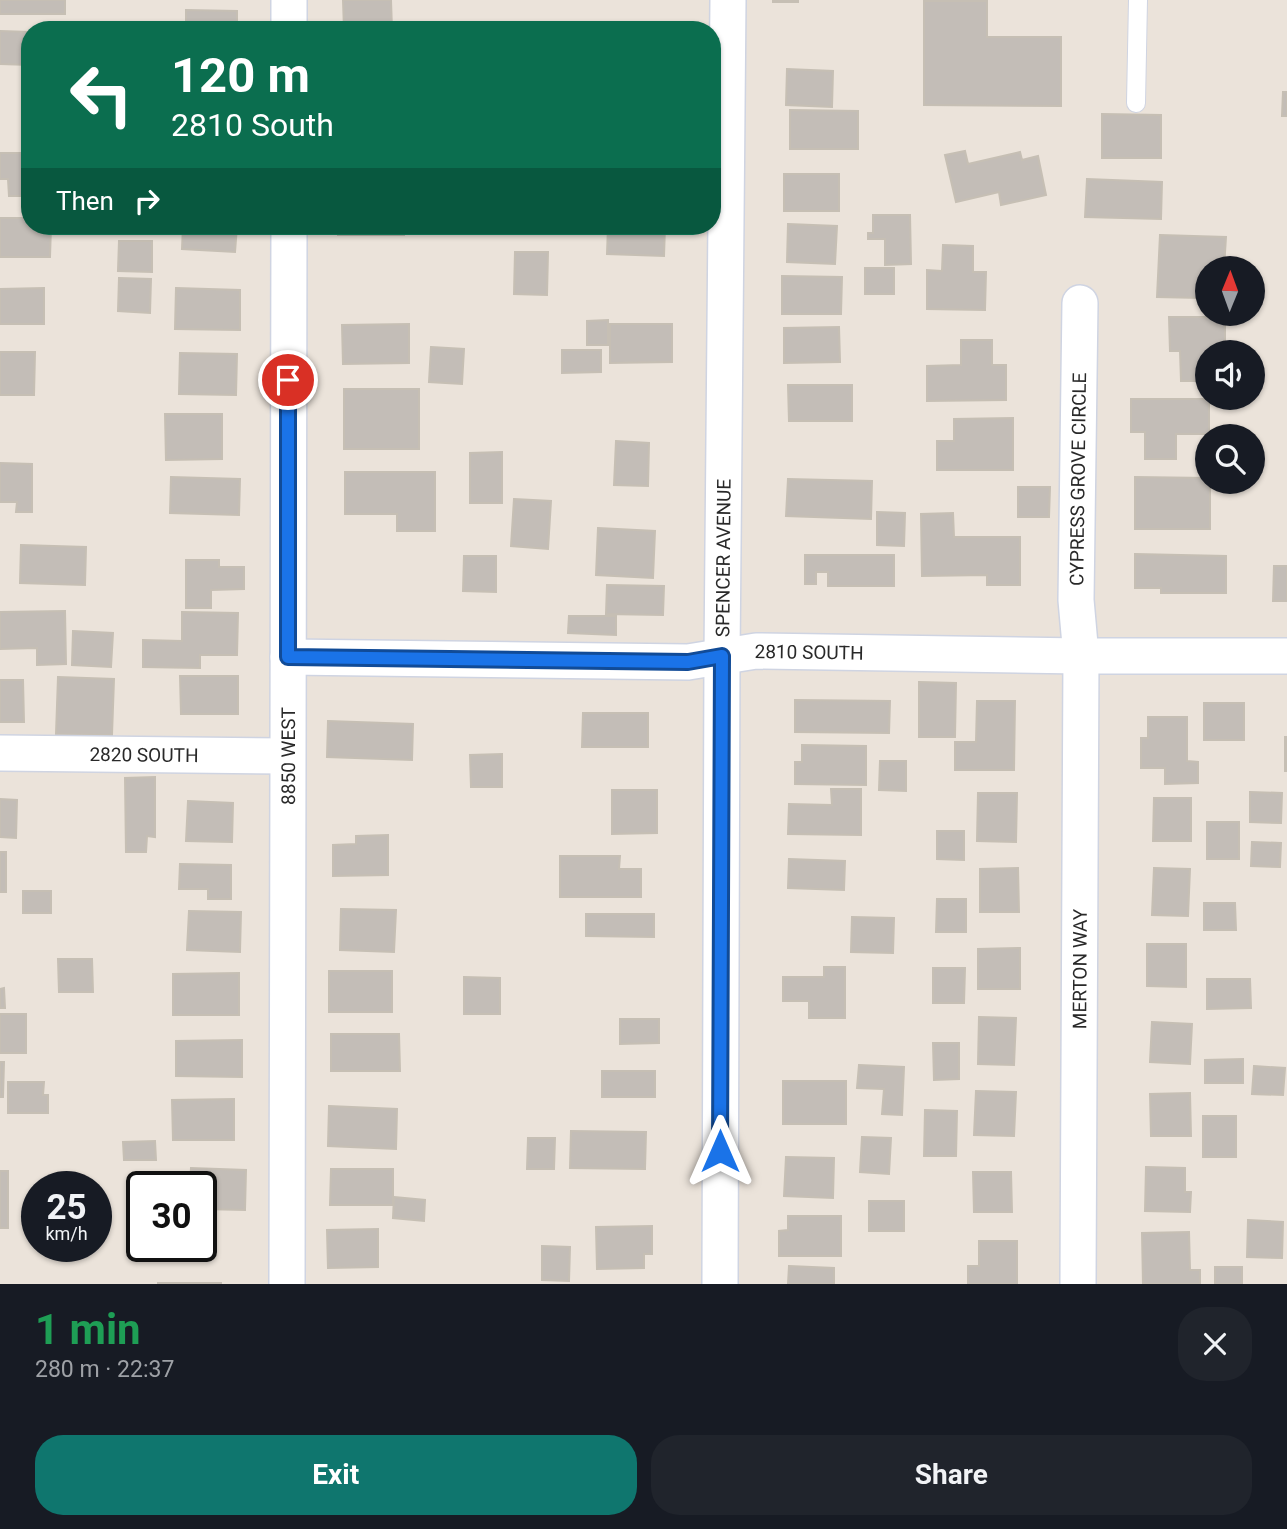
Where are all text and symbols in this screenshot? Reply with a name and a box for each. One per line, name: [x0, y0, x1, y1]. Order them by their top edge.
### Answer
text: 120 m: [171, 47, 310, 104]
icon: left: [56, 49, 147, 140]
text: 2810 South: [171, 106, 334, 144]
icon: right: [128, 182, 166, 220]
text: Then: [56, 186, 114, 216]
north arrow: [1195, 256, 1265, 326]
map controls: [1195, 256, 1265, 494]
button: sound: [1195, 340, 1265, 410]
pin: [258, 350, 318, 410]
icon: arrive: [269, 361, 307, 399]
street label: CYPRESS GROVE CIRCLE: [1065, 372, 1091, 586]
button: search: [1195, 424, 1265, 494]
street label: SPENCER AVENUE: [711, 478, 735, 637]
street label: 2810 SOUTH: [754, 639, 864, 664]
street label: 8850 WEST: [276, 707, 300, 805]
street label: 2820 SOUTH: [89, 742, 199, 767]
street label: MERTON WAY: [1068, 908, 1091, 1029]
position arrow: [683, 1114, 757, 1188]
speed limit sign: 30: [126, 1171, 217, 1262]
text: 25: [46, 1187, 87, 1228]
text: km/h: [45, 1223, 88, 1244]
text: 1 min: [35, 1305, 141, 1354]
button: close: [1178, 1307, 1252, 1381]
text: 280 m · 22:37: [35, 1356, 174, 1383]
button: Exit: [35, 1435, 637, 1515]
button: Share: [651, 1435, 1252, 1515]

